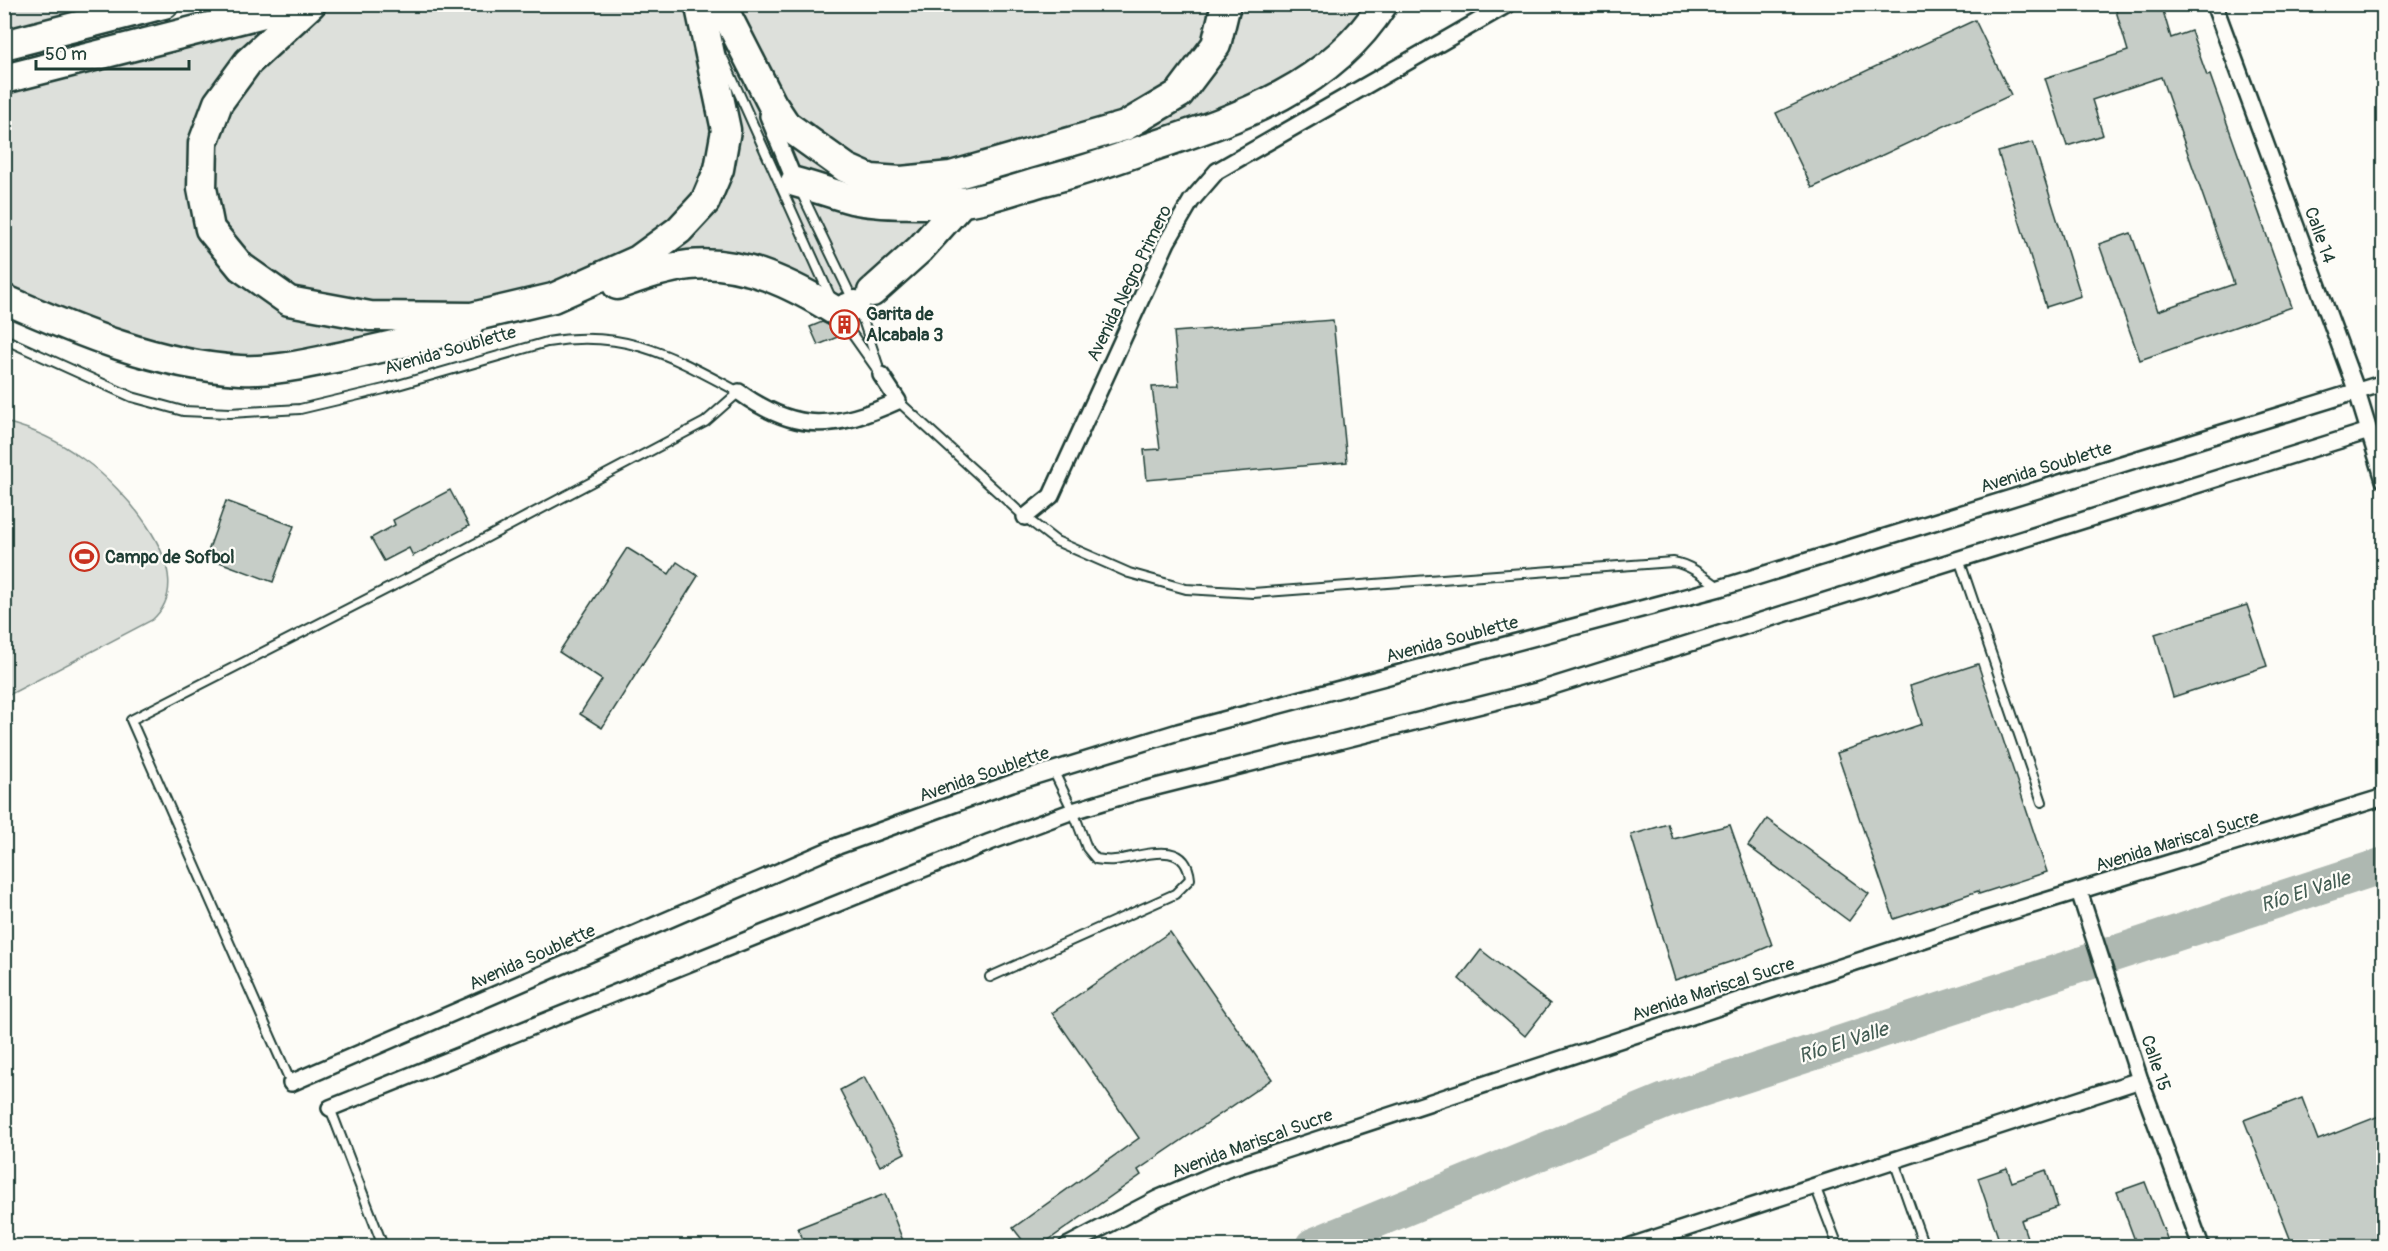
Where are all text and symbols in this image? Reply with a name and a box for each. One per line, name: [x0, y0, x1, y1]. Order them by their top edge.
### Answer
scale bar: [36, 33, 189, 71]
text: 50 m: [45, 43, 87, 66]
street label: Avenida Negro Primero: [1082, 201, 1177, 365]
street label: Calle 14: [2299, 204, 2340, 267]
place label: Garita de Alcabala 3: [866, 303, 943, 347]
building icon: Garita de Alcabala 3: [829, 308, 861, 340]
street label: Avenida Soublette: [381, 321, 519, 380]
street label: Avenida Soublette: [1978, 437, 2115, 498]
sports icon: Campo de Sofbol: [68, 541, 100, 573]
place label: Campo de Sofbol: [105, 546, 235, 569]
street label: Avenida Soublette: [1383, 611, 1521, 668]
street label: Avenida Soublette: [916, 741, 1052, 808]
street label: Avenida Mariscal Sucre: [2092, 806, 2262, 877]
water label: Río El Valle: [2257, 865, 2355, 918]
street label: Avenida Soublette: [465, 919, 599, 996]
street label: Avenida Mariscal Sucre: [1629, 952, 1798, 1027]
water label: Río El Valle: [1795, 1016, 1893, 1069]
street label: Calle 15: [2135, 1032, 2176, 1094]
street label: Avenida Mariscal Sucre: [1168, 1104, 1336, 1183]

